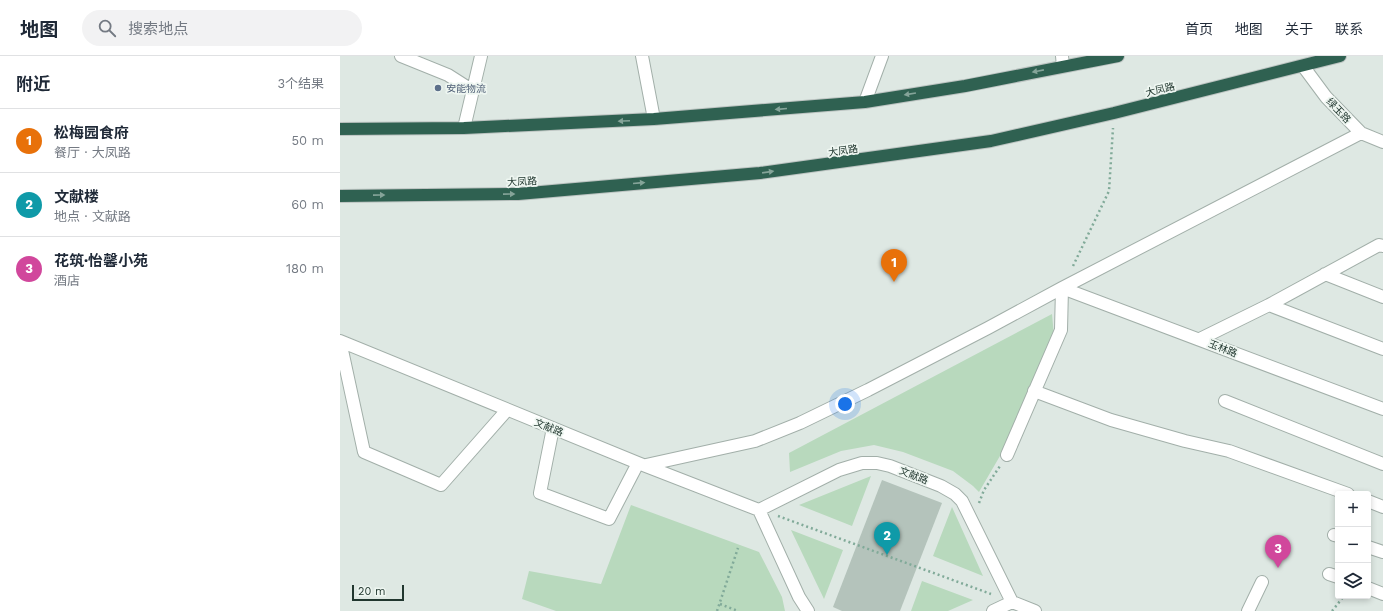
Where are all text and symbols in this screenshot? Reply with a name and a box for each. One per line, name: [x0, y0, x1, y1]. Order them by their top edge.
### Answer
search box: [82, 10, 362, 46]
icon: search: [96, 17, 118, 39]
text: 地图: [20, 18, 58, 41]
text: 搜索地点: [128, 20, 188, 38]
text: 首页: [1185, 21, 1213, 37]
text: 地图: [1235, 21, 1263, 37]
text: 关于: [1285, 21, 1313, 37]
text: 联系: [1335, 21, 1363, 37]
one-way arrow: [1032, 69, 1045, 75]
text: 附近: [16, 74, 50, 94]
text: 3个结果: [277, 76, 324, 91]
street label: 大凤路: [1144, 81, 1176, 98]
marker: 安能物流: [433, 83, 443, 93]
place label: 安能物流: [446, 83, 486, 94]
one-way arrow: [904, 91, 917, 97]
street label: 绿玉路: [1324, 96, 1353, 125]
one-way arrow: [775, 105, 787, 112]
one-way arrow: [618, 117, 630, 124]
text: 松梅园食府: [54, 124, 129, 142]
text: 1: [26, 133, 32, 148]
text: 50 m: [292, 133, 324, 148]
street label: 大凤路: [827, 143, 859, 158]
text: 餐厅 · 大凤路: [54, 145, 131, 160]
one-way arrow: [762, 169, 774, 175]
street label: 大凤路: [507, 175, 537, 188]
one-way arrow: [633, 180, 645, 187]
text: 文献楼: [54, 188, 99, 206]
one-way arrow: [503, 191, 516, 197]
one-way arrow: [373, 192, 386, 198]
text: 2: [25, 197, 33, 212]
text: 60 m: [291, 197, 324, 212]
text: 地点 · 文献路: [54, 209, 131, 224]
pin: 1: [881, 249, 907, 282]
text: 花筑·怡馨小苑: [54, 252, 148, 270]
text: 3: [25, 261, 33, 276]
text: 180 m: [286, 261, 324, 276]
text: 酒店: [54, 273, 80, 288]
street label: 玉林路: [1207, 338, 1239, 359]
your location: [835, 394, 855, 414]
street label: 文献路: [533, 417, 565, 438]
street label: 文献路: [898, 465, 930, 486]
map controls: [1335, 491, 1371, 599]
button: +: [1335, 491, 1371, 527]
pin: 2: [874, 522, 900, 555]
button: −: [1335, 527, 1371, 563]
pin: 3: [1265, 535, 1291, 568]
button: layers: [1335, 563, 1371, 599]
scale bar: [352, 583, 404, 602]
text: 20 m: [358, 585, 386, 598]

